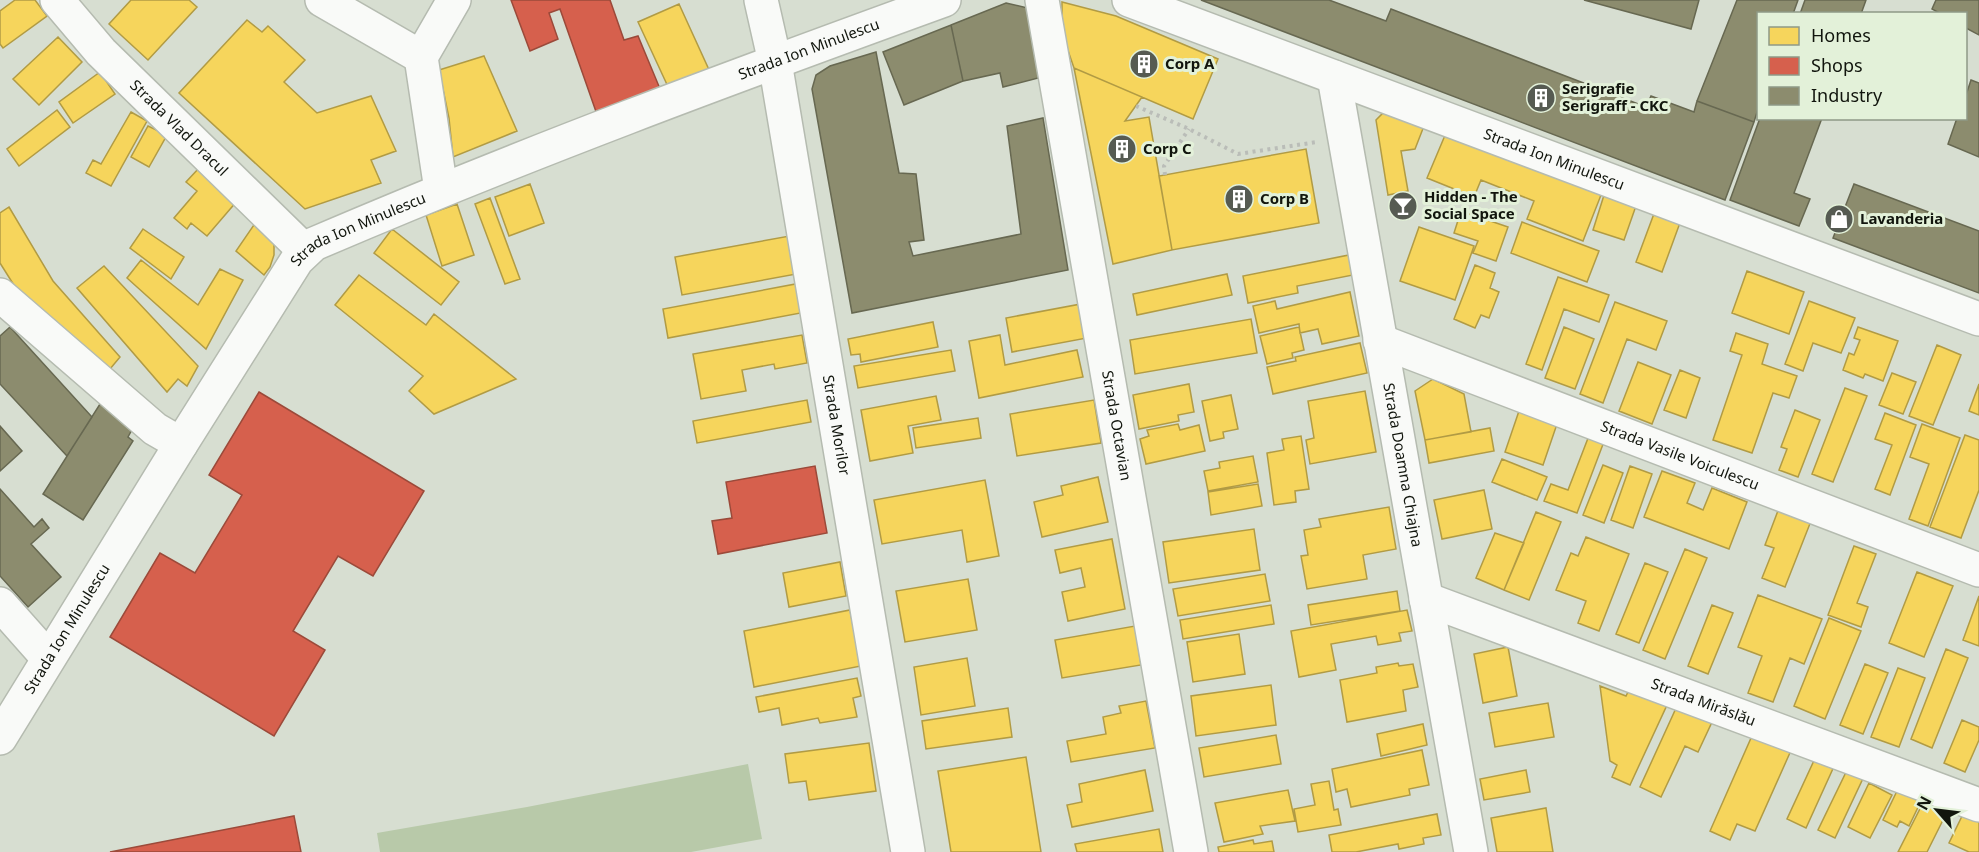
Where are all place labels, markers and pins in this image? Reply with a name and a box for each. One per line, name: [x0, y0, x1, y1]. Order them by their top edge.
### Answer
building icon: Corp A: [1128, 48, 1160, 80]
place label: Corp A: [1165, 53, 1215, 73]
place label: Serigrafie Serigraff - CKC: [1562, 78, 1669, 115]
building icon: Serigrafie Serigraff - CKC: [1525, 82, 1557, 114]
building icon: Corp C: [1106, 133, 1138, 165]
place label: Corp C: [1143, 138, 1192, 158]
building icon: Corp B: [1223, 183, 1255, 215]
place label: Hidden - The Social Space: [1424, 186, 1518, 223]
place label: Corp B: [1260, 188, 1309, 208]
bar icon: Hidden - The Social Space: [1387, 190, 1419, 222]
shop icon: Lavanderia: [1823, 203, 1855, 235]
place label: Lavanderia: [1860, 208, 1943, 228]

